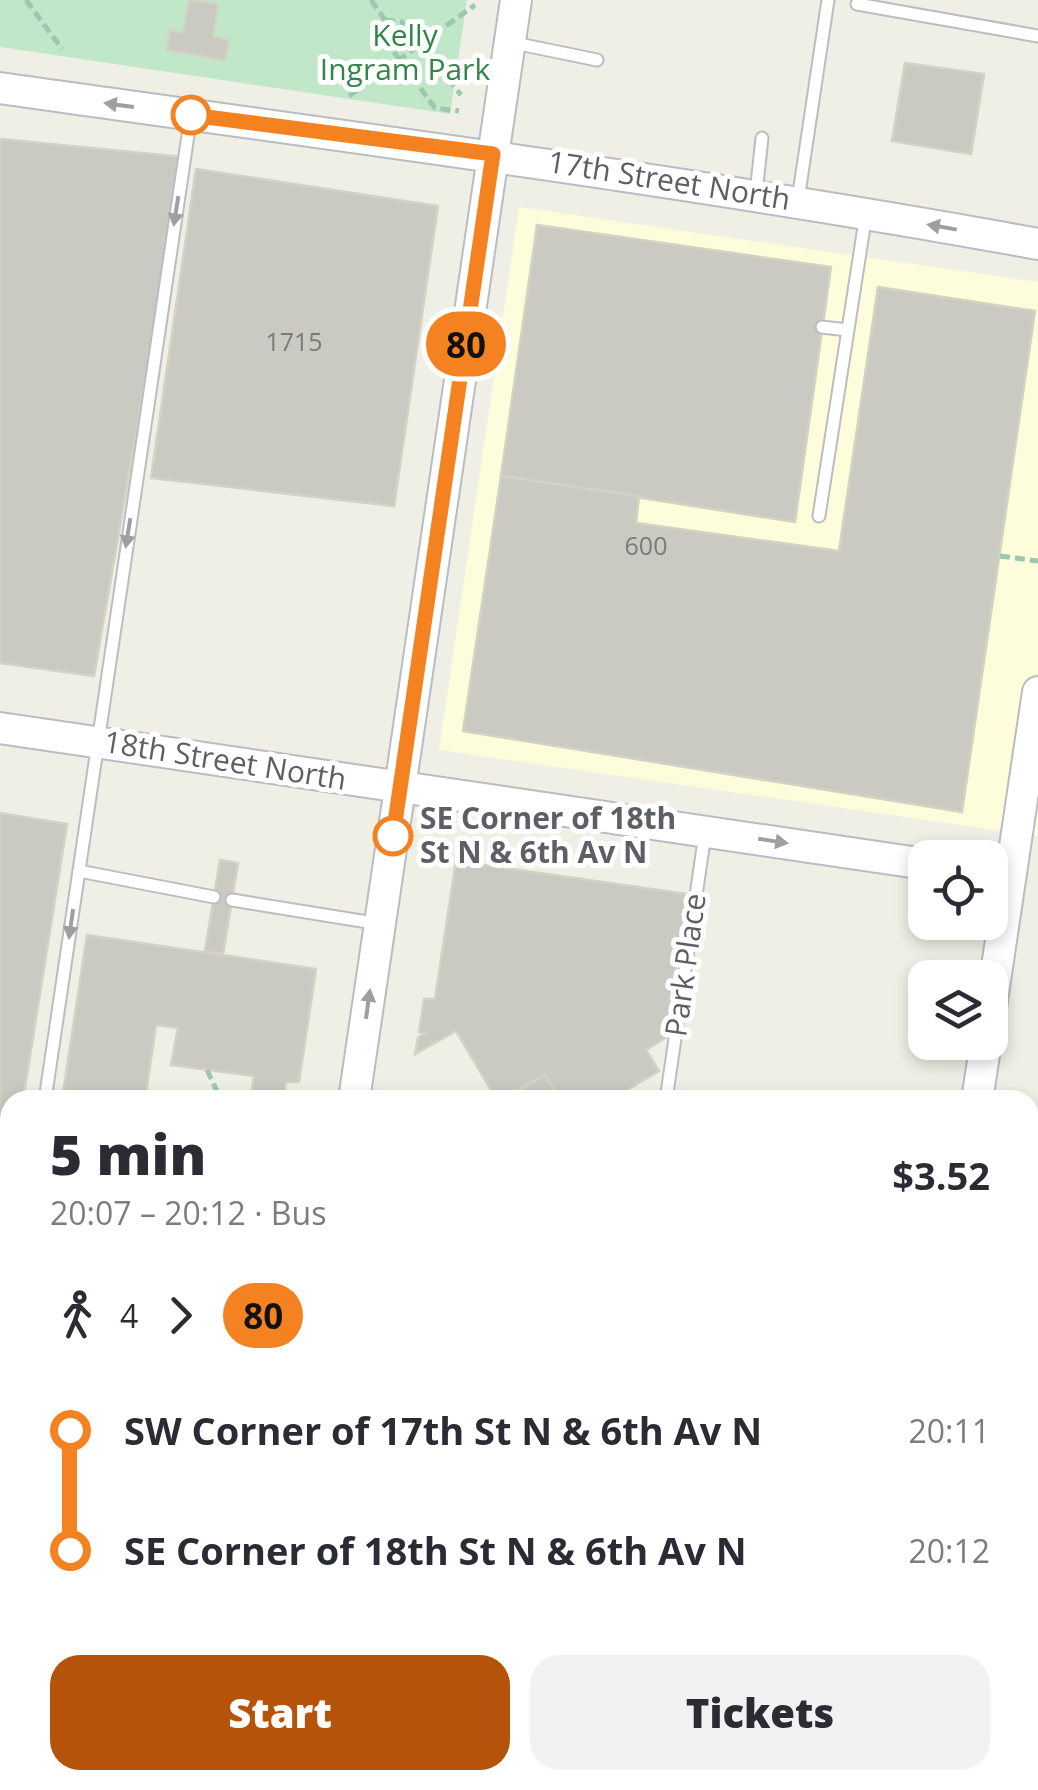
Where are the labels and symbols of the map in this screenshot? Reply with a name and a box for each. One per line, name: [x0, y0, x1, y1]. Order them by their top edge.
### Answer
park label: Kelly Ingram Park: [320, 14, 490, 89]
one-way arrow: [103, 96, 134, 112]
unlabelled marker: [172, 96, 210, 134]
street label: 17th Street North: [545, 140, 793, 219]
one-way arrow: [168, 196, 184, 228]
one-way arrow: [926, 218, 957, 234]
line badge: 80: [421, 312, 511, 376]
house number: 1715: [265, 324, 323, 358]
one-way arrow: [119, 517, 135, 549]
house number: 600: [625, 528, 667, 562]
street label: 18th Street North: [101, 720, 349, 799]
place label: SE Corner of 18th St N & 6th Av N: [420, 797, 676, 872]
marker: SE Corner of 18th St N & 6th Av N: [374, 817, 412, 855]
one-way arrow: [758, 833, 790, 849]
street label: Park Place: [654, 891, 715, 1039]
one-way arrow: [63, 908, 79, 940]
one-way arrow: [361, 987, 377, 1019]

